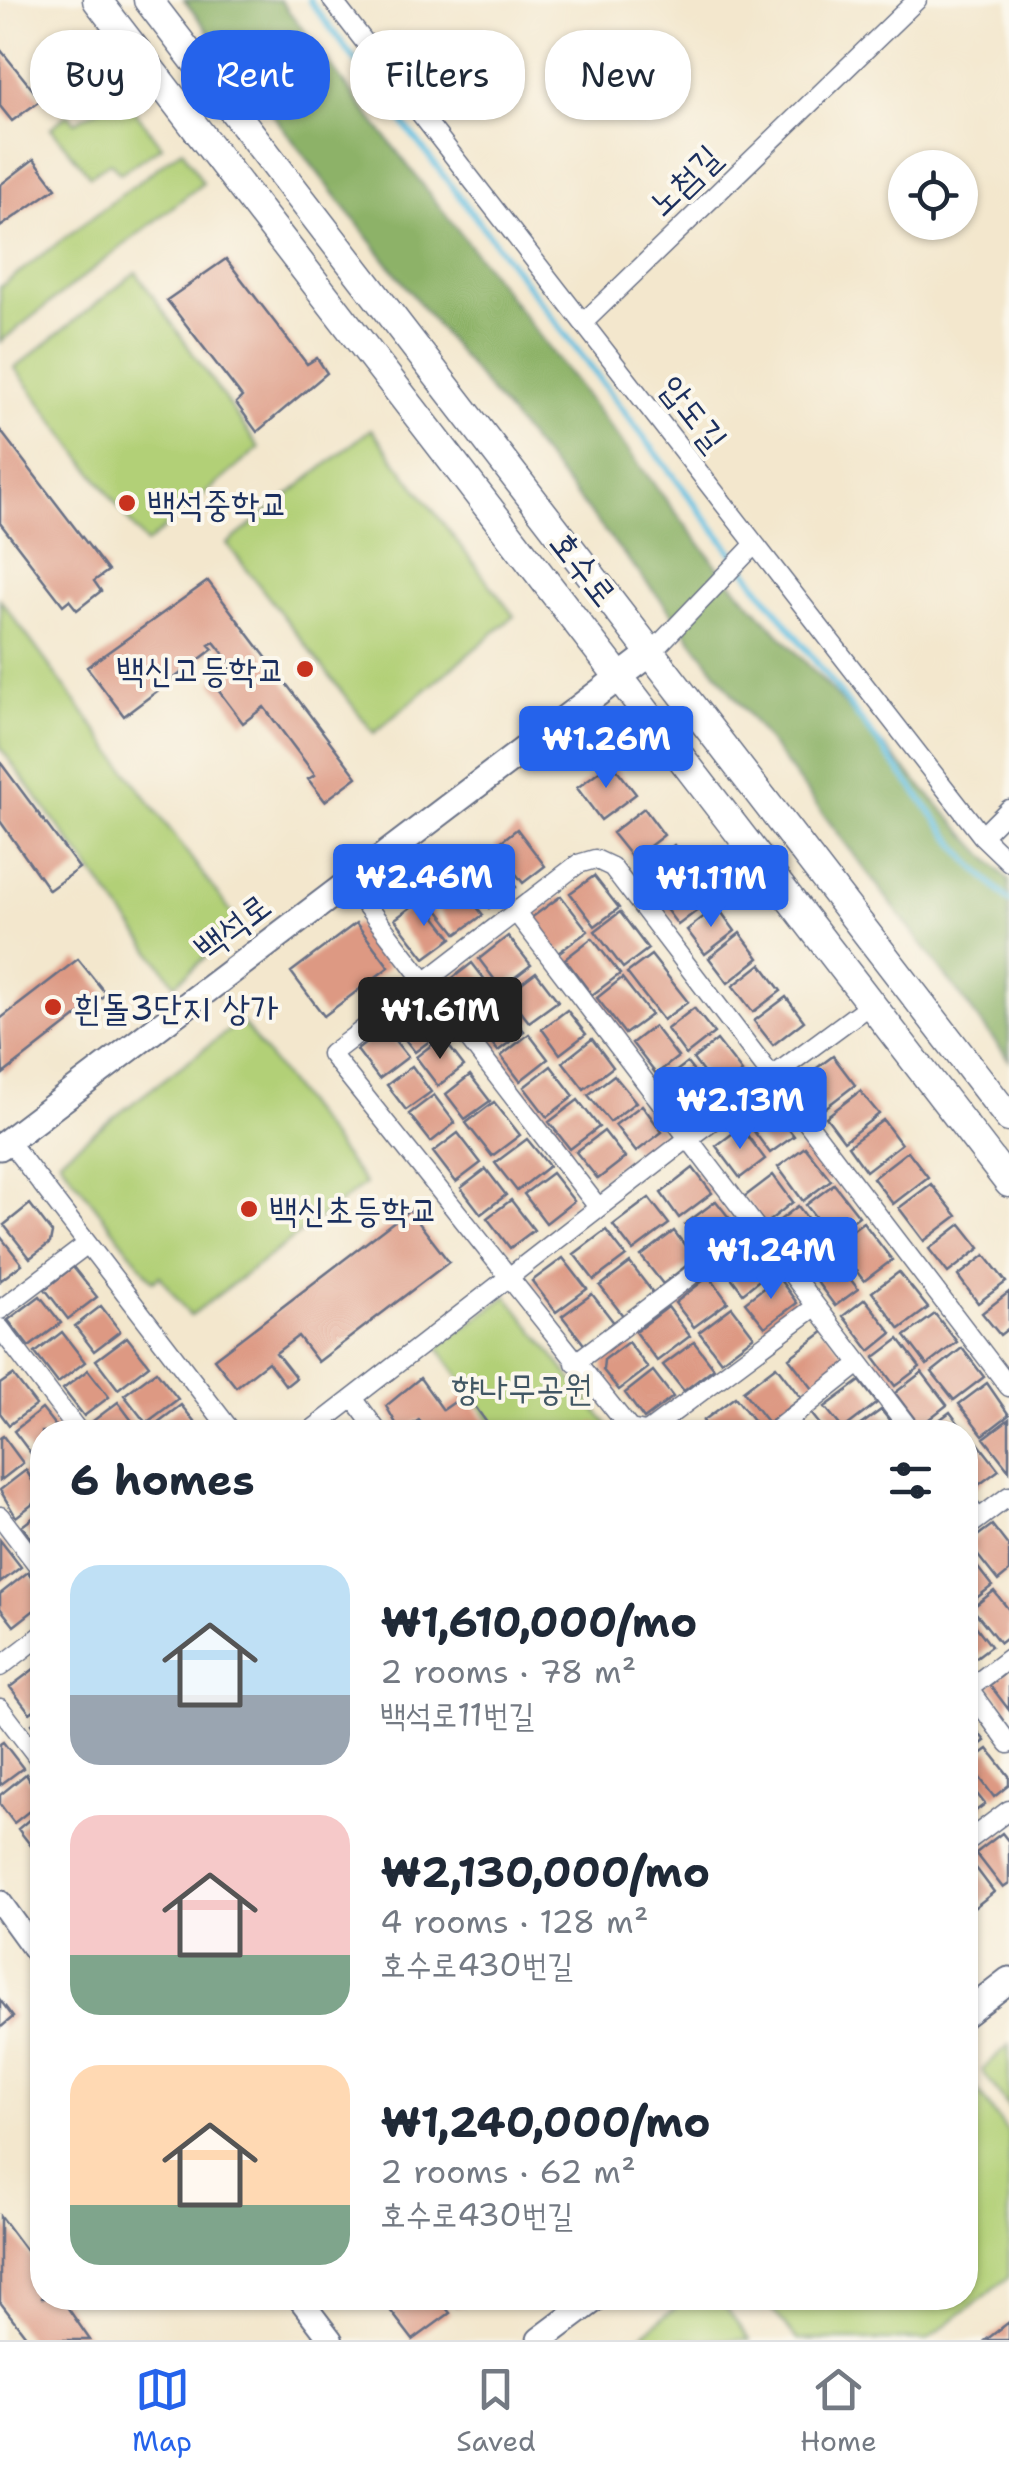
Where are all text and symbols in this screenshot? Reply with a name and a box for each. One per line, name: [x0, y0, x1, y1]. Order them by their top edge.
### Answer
chip: Buy: [30, 30, 161, 120]
chip: Rent: [181, 30, 330, 120]
chip: Filters: [350, 30, 525, 120]
chip: New: [545, 30, 691, 120]
street label: 노첨길: [637, 134, 731, 226]
map controls: [888, 150, 978, 240]
button: locate: [888, 150, 978, 240]
street label: 압도길: [649, 365, 739, 461]
place label: 백석중학교: [147, 480, 288, 527]
marker: 백석중학교: [116, 492, 138, 514]
street label: 호수로: [539, 520, 629, 616]
place label: 백신고등학교: [116, 646, 285, 693]
marker: 백신고등학교: [294, 658, 316, 680]
pin: ₩1.26M: [525, 706, 687, 791]
text: ₩1.26M: [541, 717, 671, 760]
pin: ₩2.46M: [343, 844, 505, 929]
pin: ₩1.11M: [630, 845, 792, 930]
text: ₩2.46M: [355, 855, 493, 898]
text: ₩1.11M: [655, 856, 767, 899]
street label: 백석로: [184, 882, 280, 970]
pin: ₩1.61M: [359, 977, 521, 1062]
place label: 흰돌3단지 상가: [73, 984, 278, 1031]
text: ₩1.61M: [380, 988, 500, 1031]
marker: 흰돌3단지 상가: [42, 996, 64, 1018]
pin: ₩2.13M: [659, 1067, 821, 1152]
text: ₩2.13M: [676, 1078, 804, 1121]
place label: 백신초등학교: [269, 1186, 438, 1233]
marker: 백신초등학교: [238, 1198, 260, 1220]
pin: ₩1.24M: [690, 1217, 852, 1302]
text: ₩1.24M: [706, 1228, 836, 1271]
park label: 향나무공원: [452, 1364, 592, 1411]
text: 6 homes: [70, 1452, 255, 1508]
icon: filters: [883, 1453, 938, 1508]
text: ₩1,610,000/mo: [380, 1594, 697, 1650]
icon: home: [150, 1605, 270, 1725]
text: 2 rooms · 78 m²: [380, 1650, 636, 1693]
text: 백석로11번길: [380, 1693, 534, 1736]
text: ₩2,130,000/mo: [380, 1844, 710, 1900]
icon: home: [150, 1855, 270, 1975]
text: 4 rooms · 128 m²: [380, 1900, 648, 1943]
text: 호수로430번길: [380, 1943, 573, 1986]
text: ₩1,240,000/mo: [380, 2094, 711, 2150]
icon: home: [150, 2105, 270, 2225]
text: 2 rooms · 62 m²: [380, 2150, 636, 2193]
text: 호수로430번길: [380, 2193, 573, 2236]
tab: Map: [132, 2362, 192, 2460]
tab: Saved: [456, 2362, 536, 2460]
tab: Home: [800, 2362, 877, 2460]

